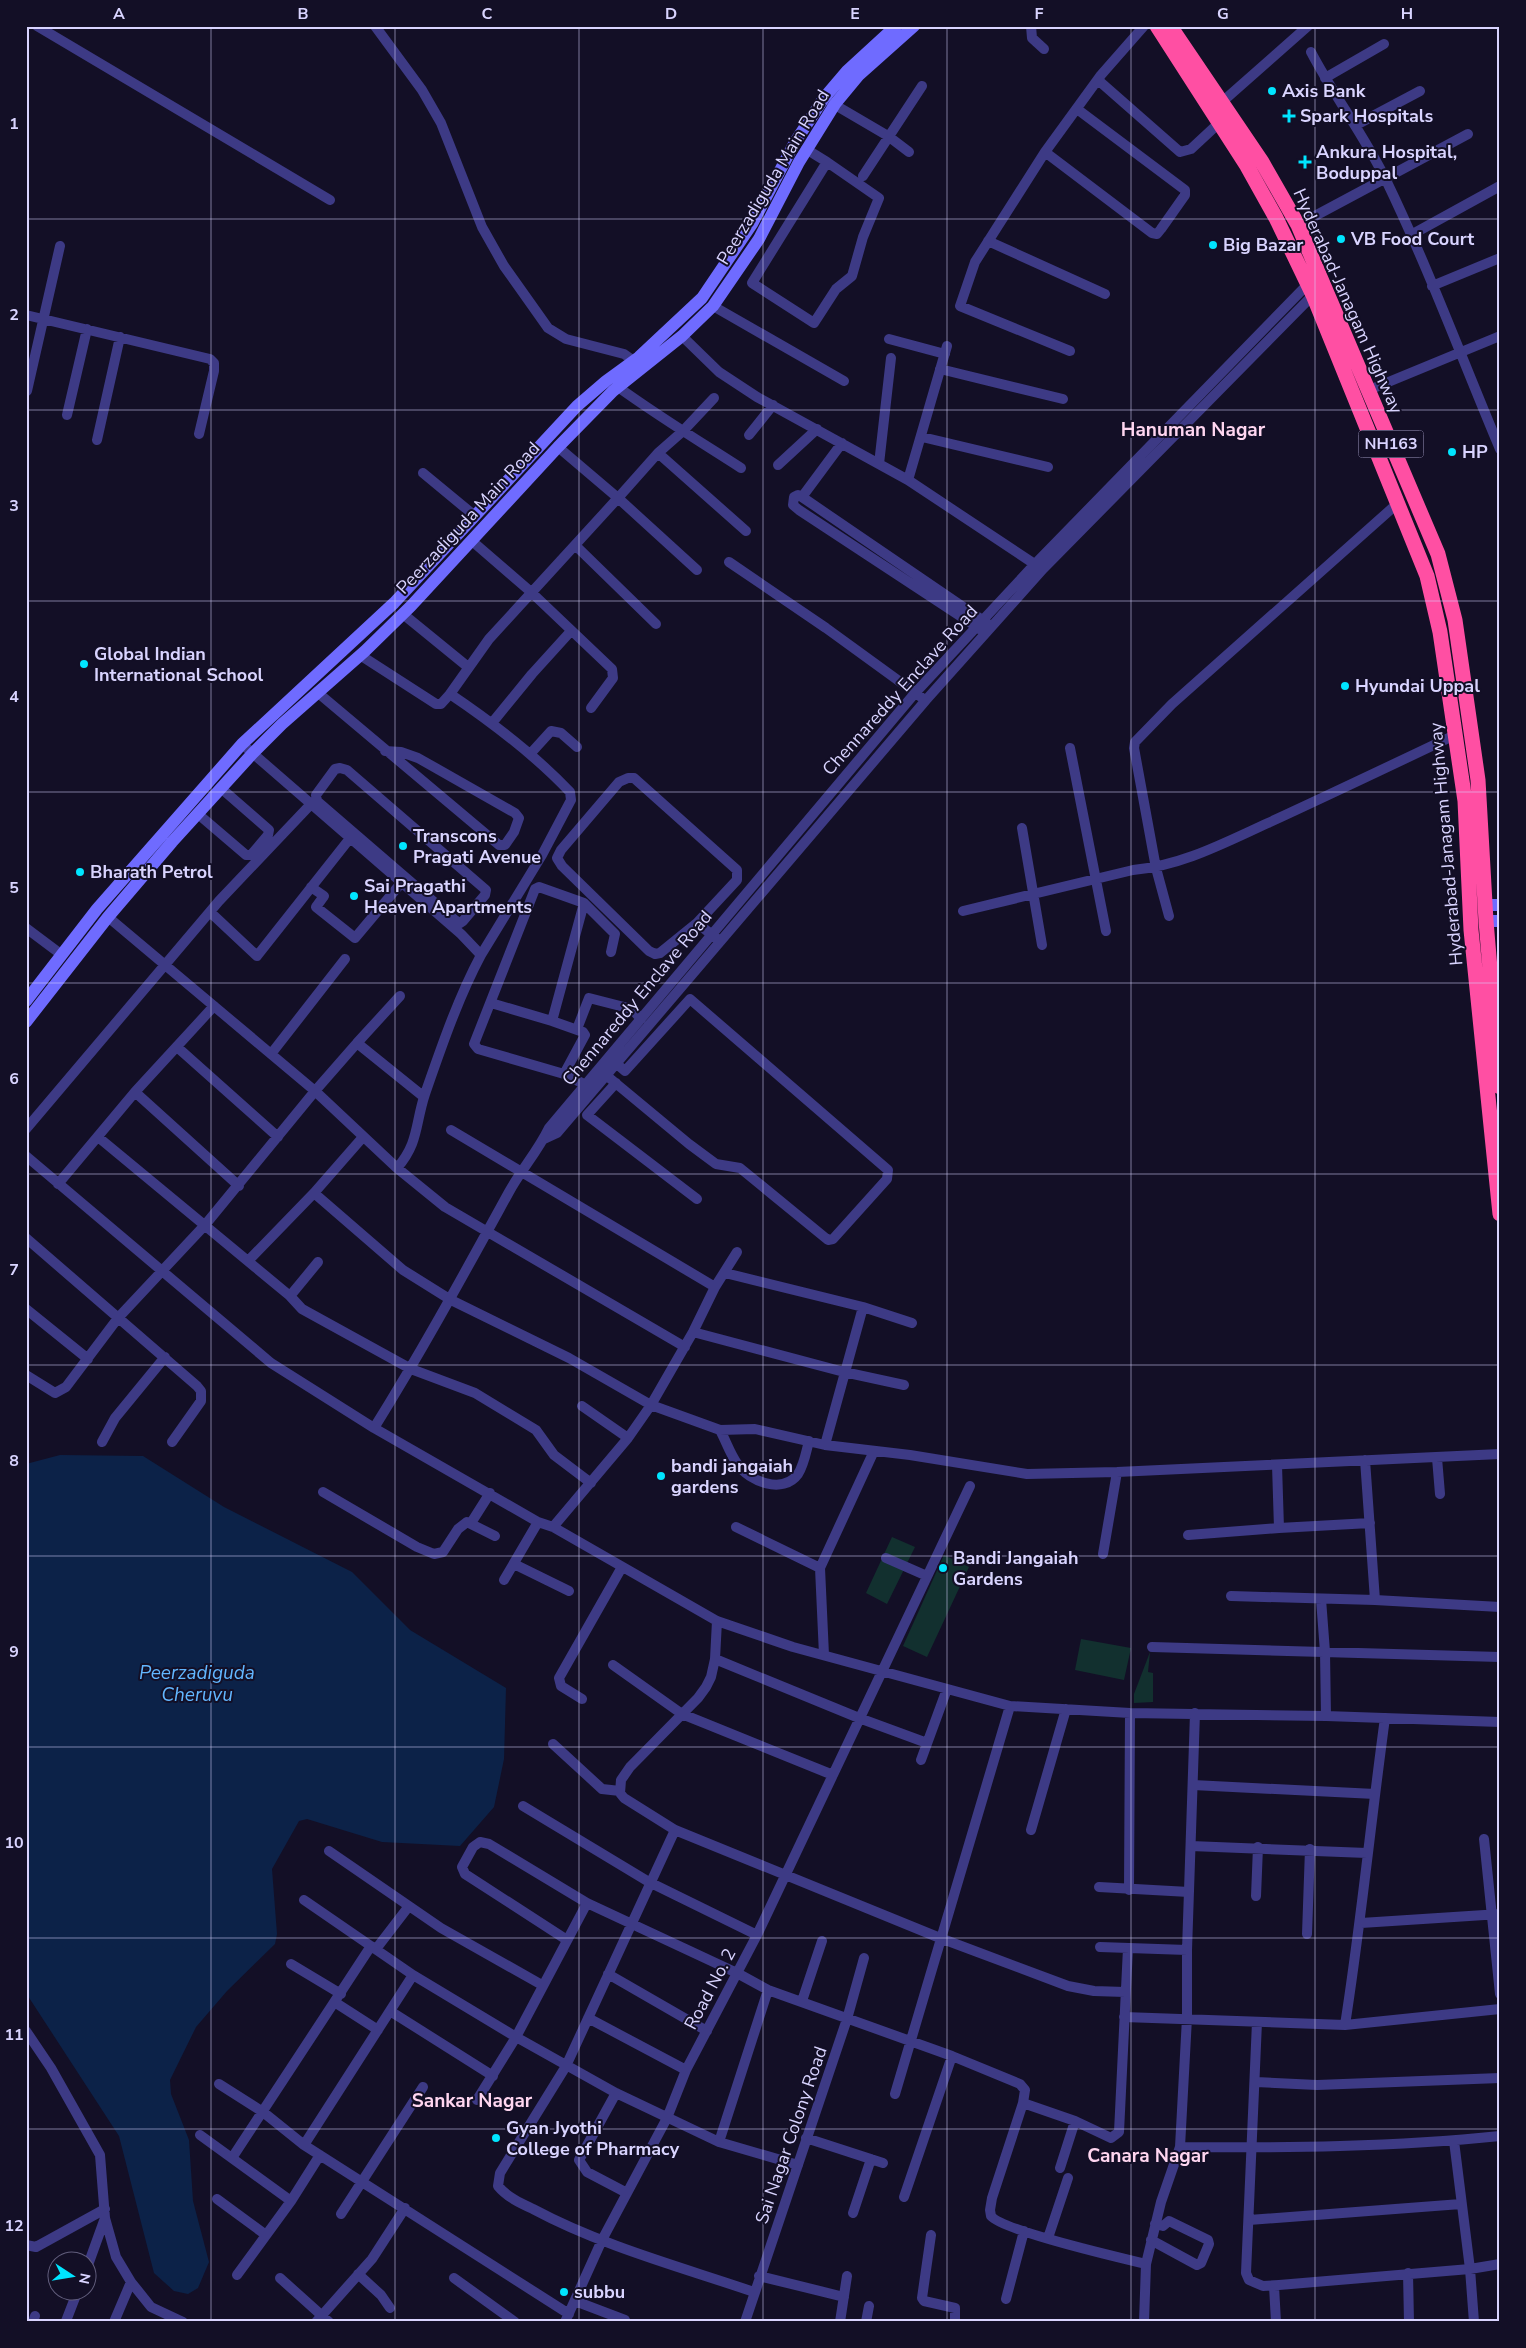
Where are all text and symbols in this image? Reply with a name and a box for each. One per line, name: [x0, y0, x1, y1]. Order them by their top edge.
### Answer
text: A: [113, 3, 125, 25]
text: B: [297, 3, 309, 25]
text: C: [482, 3, 493, 25]
text: D: [665, 3, 677, 25]
text: E: [850, 3, 860, 25]
text: F: [1035, 3, 1044, 25]
text: G: [1217, 3, 1229, 25]
text: H: [1401, 3, 1413, 25]
place label: Axis Bank: [1282, 79, 1366, 103]
street label: Peerzadiguda Main Road: [711, 85, 835, 269]
marker: Axis Bank: [1266, 85, 1278, 97]
place label: Spark Hospitals: [1300, 104, 1433, 128]
marker: Spark Hospitals: [1282, 109, 1296, 123]
text: 1: [9, 113, 19, 135]
place label: Ankura Hospital, Boduppal: [1316, 140, 1457, 185]
marker: Ankura Hospital, Boduppal: [1298, 155, 1312, 169]
street label: Hyderabad-Janagam Highway: [1287, 185, 1409, 418]
place label: VB Food Court: [1350, 227, 1474, 251]
place label: Big Bazar: [1223, 233, 1303, 257]
marker: VB Food Court: [1335, 233, 1347, 245]
marker: Big Bazar: [1207, 239, 1219, 251]
text: 2: [9, 304, 19, 326]
district label: Hanuman Nagar: [1121, 417, 1266, 443]
road number: NH163: [1358, 430, 1424, 458]
street label: Peerzadiguda Main Road: [391, 437, 545, 599]
place label: HP: [1462, 440, 1488, 464]
marker: HP: [1446, 446, 1458, 458]
text: 3: [9, 495, 19, 517]
street label: Chennareddy Enclave Road: [817, 600, 983, 780]
place label: Global Indian International School: [94, 642, 264, 687]
marker: Global Indian International School: [78, 658, 90, 670]
place label: Hyundai Uppal: [1355, 674, 1480, 698]
marker: Hyundai Uppal: [1339, 680, 1351, 692]
text: 4: [9, 686, 19, 708]
street label: Hyderabad-Janagam Highway: [1423, 721, 1469, 967]
place label: Transcons Pragati Avenue: [413, 824, 541, 869]
marker: Transcons Pragati Avenue: [397, 840, 409, 852]
place label: Bharath Petrol: [90, 860, 213, 884]
marker: Bharath Petrol: [74, 866, 86, 878]
place label: Sai Pragathi Heaven Apartments: [364, 874, 532, 919]
text: 5: [9, 877, 19, 899]
marker: Sai Pragathi Heaven Apartments: [348, 890, 360, 902]
street label: Chennareddy Enclave Road: [557, 905, 717, 1091]
text: 6: [9, 1068, 19, 1090]
text: 7: [9, 1259, 19, 1281]
text: 8: [9, 1450, 19, 1472]
place label: bandi jangaiah gardens: [671, 1454, 793, 1499]
marker: bandi jangaiah gardens: [655, 1470, 667, 1482]
place label: Bandi Jangaiah Gardens: [953, 1546, 1078, 1591]
marker: Bandi Jangaiah Gardens: [937, 1562, 949, 1574]
text: 9: [9, 1641, 19, 1663]
water label: Peerzadiguda Cheruvu: [139, 1660, 255, 1708]
text: 10: [4, 1832, 24, 1854]
street label: Road No. 2: [679, 1944, 741, 2034]
text: 11: [4, 2024, 24, 2046]
street label: Sai Nagar Colony Road: [749, 2043, 833, 2227]
district label: Sankar Nagar: [412, 2088, 533, 2114]
place label: Gyan Jyothi College of Pharmacy: [506, 2116, 680, 2161]
marker: Gyan Jyothi College of Pharmacy: [490, 2132, 502, 2144]
district label: Canara Nagar: [1087, 2143, 1209, 2169]
text: 12: [4, 2215, 24, 2237]
north arrow: [48, 2250, 98, 2300]
text: N: [74, 2271, 95, 2286]
place label: subbu: [574, 2280, 625, 2304]
marker: subbu: [558, 2286, 570, 2298]

